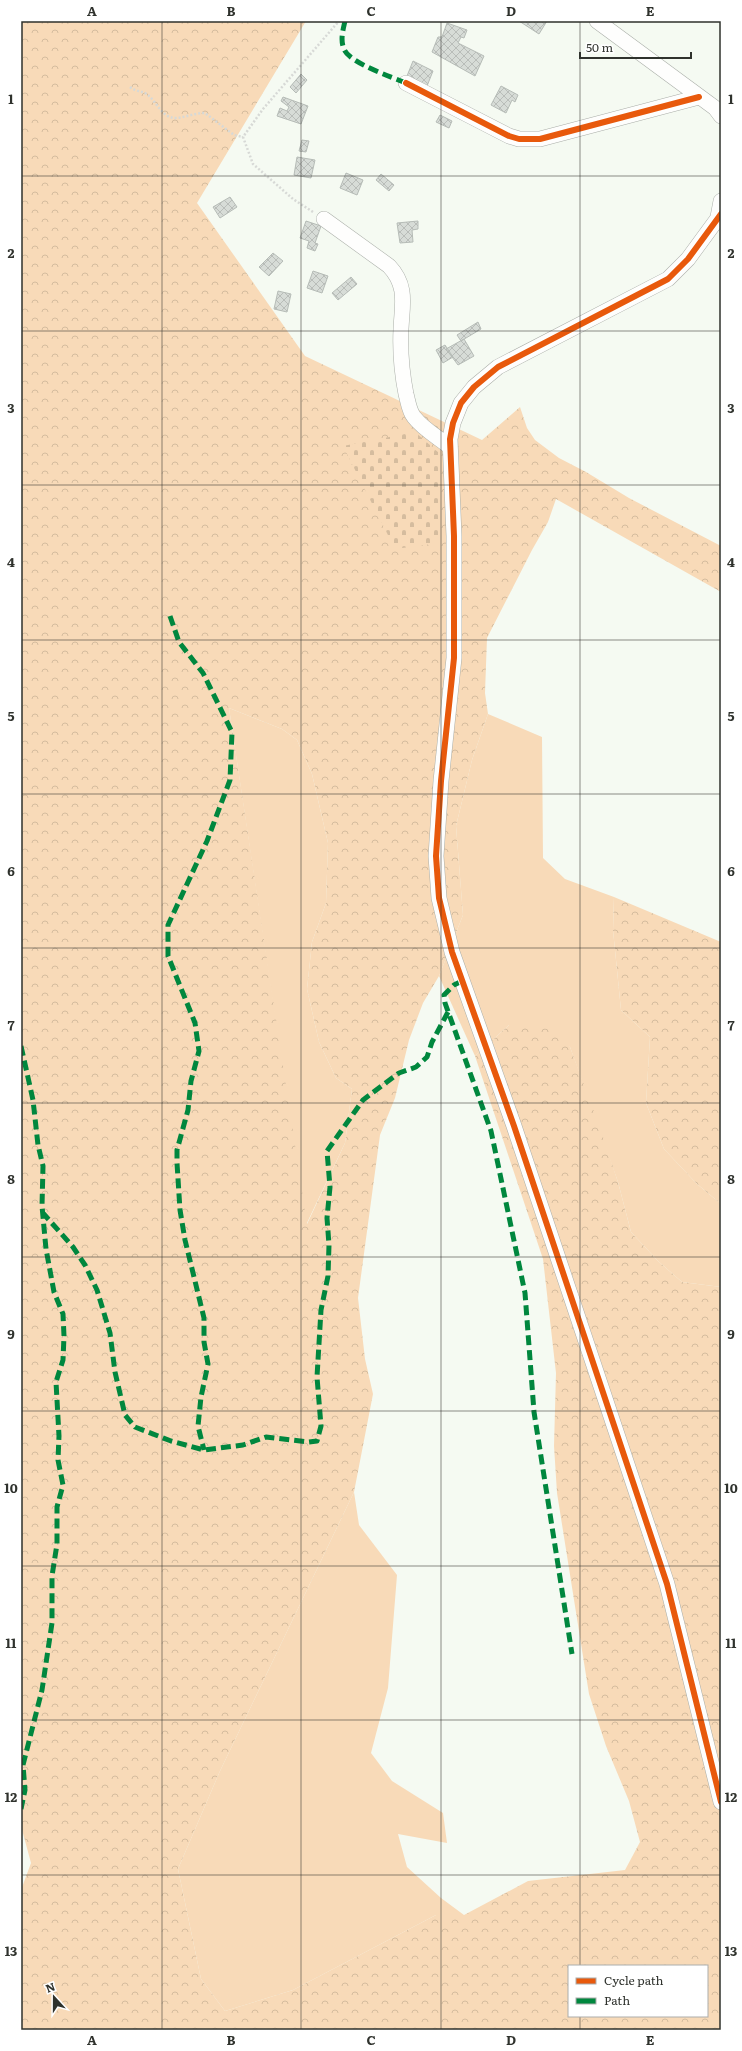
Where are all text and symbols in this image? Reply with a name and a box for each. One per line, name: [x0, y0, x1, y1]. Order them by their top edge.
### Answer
text: A: [87, 1, 97, 20]
text: B: [227, 1, 236, 20]
text: C: [366, 1, 376, 20]
text: D: [506, 1, 516, 20]
text: E: [646, 1, 655, 20]
scale bar: [580, 34, 691, 60]
text: 50 m: [586, 38, 613, 56]
text: 1: [8, 89, 14, 108]
text: 1: [728, 89, 734, 108]
text: 2: [8, 243, 15, 262]
text: 2: [728, 243, 735, 262]
text: 3: [7, 398, 15, 417]
text: 3: [727, 398, 735, 417]
text: 4: [7, 552, 15, 571]
text: 4: [727, 552, 735, 571]
text: 5: [7, 706, 15, 725]
text: 5: [727, 706, 735, 725]
text: 6: [7, 861, 15, 880]
text: 6: [727, 861, 735, 880]
text: 7: [7, 1015, 15, 1034]
text: 7: [727, 1015, 735, 1034]
text: 8: [7, 1169, 15, 1188]
text: 8: [727, 1169, 735, 1188]
text: 9: [7, 1324, 15, 1343]
text: 9: [727, 1324, 735, 1343]
text: 10: [4, 1478, 18, 1497]
text: 10: [724, 1478, 738, 1497]
text: 11: [6, 1633, 17, 1652]
text: 11: [726, 1633, 737, 1652]
text: 12: [5, 1787, 17, 1806]
text: 12: [725, 1787, 737, 1806]
text: 13: [5, 1941, 17, 1960]
text: 13: [725, 1941, 737, 1960]
legend: [568, 1965, 708, 2017]
text: Cycle path: [604, 1971, 664, 1989]
north arrow: [34, 1977, 74, 2017]
text: N: [43, 1978, 57, 1996]
text: Path: [604, 1991, 630, 2009]
text: A: [87, 2030, 97, 2049]
text: B: [227, 2030, 236, 2049]
text: C: [366, 2030, 376, 2049]
text: D: [506, 2030, 516, 2049]
text: E: [646, 2030, 655, 2049]

